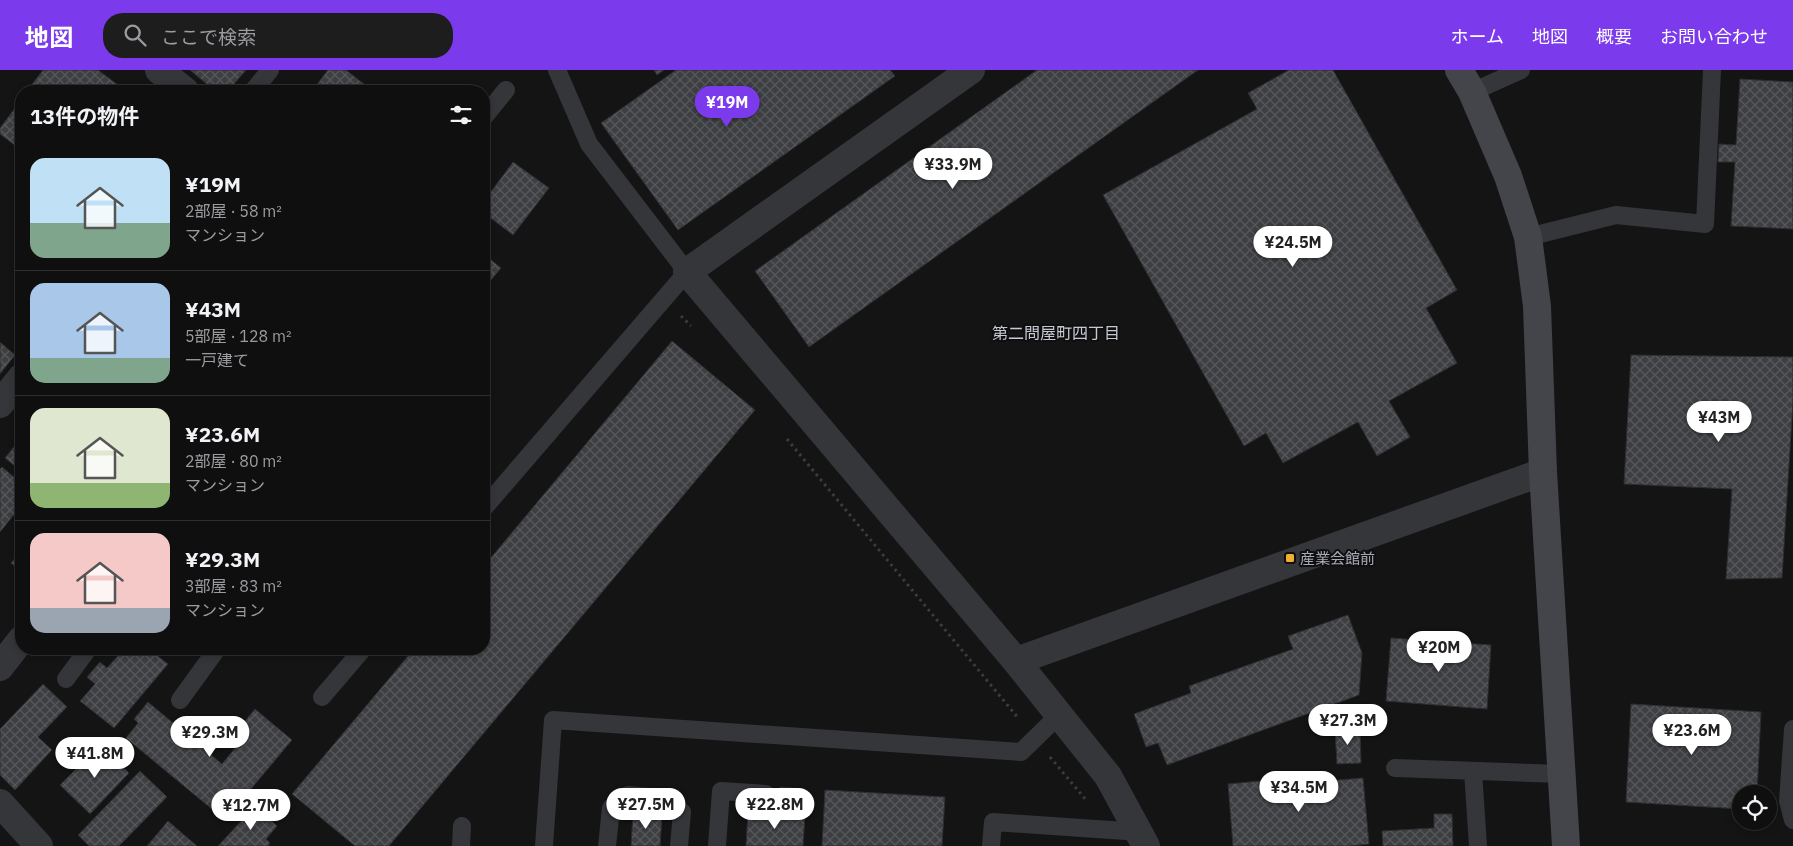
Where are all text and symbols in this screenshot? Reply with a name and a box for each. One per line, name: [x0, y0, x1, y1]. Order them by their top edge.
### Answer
search box: [103, 13, 453, 58]
text: 地図: [25, 21, 73, 53]
icon: search: [121, 21, 149, 49]
text: ここで検索: [161, 25, 256, 49]
text: ホーム: [1451, 25, 1504, 48]
text: 地図: [1532, 25, 1568, 48]
text: 概要: [1596, 25, 1632, 48]
text: お問い合わせ: [1660, 25, 1768, 48]
pin: ¥19M: [697, 85, 757, 128]
text: ¥19M: [706, 92, 748, 112]
icon: filters: [447, 101, 475, 129]
text: 13件の物件: [30, 102, 139, 130]
pin: ¥33.9M: [912, 148, 994, 190]
text: ¥33.9M: [924, 154, 982, 174]
text: ¥19M: [185, 170, 241, 198]
icon: home: [70, 178, 130, 238]
text: 2部屋 · 58 m²: [185, 201, 282, 221]
text: マンション: [185, 225, 265, 245]
pin: ¥24.5M: [1252, 226, 1334, 268]
text: ¥24.5M: [1264, 232, 1322, 252]
text: ¥43M: [185, 295, 241, 323]
icon: home: [70, 303, 130, 363]
district label: 第二問屋町四丁目: [992, 323, 1120, 343]
text: 5部屋 · 128 m²: [185, 326, 291, 346]
text: 一戸建て: [185, 350, 249, 370]
pin: ¥43M: [1689, 400, 1749, 443]
text: ¥43M: [1698, 407, 1740, 427]
text: ¥23.6M: [185, 420, 260, 448]
icon: home: [70, 428, 130, 488]
text: 2部屋 · 80 m²: [185, 451, 282, 471]
text: マンション: [185, 475, 265, 495]
text: ¥29.3M: [185, 545, 260, 573]
place label: 産業会館前: [1300, 549, 1375, 568]
marker: 産業会館前: [1284, 552, 1296, 564]
icon: home: [70, 553, 130, 613]
text: 3部屋 · 83 m²: [185, 576, 282, 596]
text: マンション: [185, 600, 265, 620]
pin: ¥20M: [1409, 630, 1469, 673]
text: ¥20M: [1418, 637, 1460, 657]
pin: ¥27.3M: [1307, 704, 1389, 746]
text: ¥27.3M: [1319, 710, 1377, 730]
pin: ¥23.6M: [1651, 714, 1733, 756]
pin: ¥29.3M: [169, 716, 251, 758]
text: ¥23.6M: [1663, 720, 1721, 740]
text: ¥29.3M: [181, 722, 239, 742]
pin: ¥41.8M: [54, 736, 136, 779]
text: ¥41.8M: [66, 743, 124, 763]
pin: ¥34.5M: [1258, 770, 1340, 813]
text: ¥34.5M: [1270, 777, 1328, 797]
map controls: [1732, 785, 1777, 830]
button: locate: [1732, 785, 1777, 830]
pin: ¥12.7M: [210, 788, 292, 831]
pin: ¥27.5M: [605, 788, 687, 830]
pin: ¥22.8M: [734, 788, 816, 830]
text: ¥27.5M: [617, 794, 675, 814]
text: ¥22.8M: [746, 794, 804, 814]
text: ¥12.7M: [222, 795, 280, 815]

